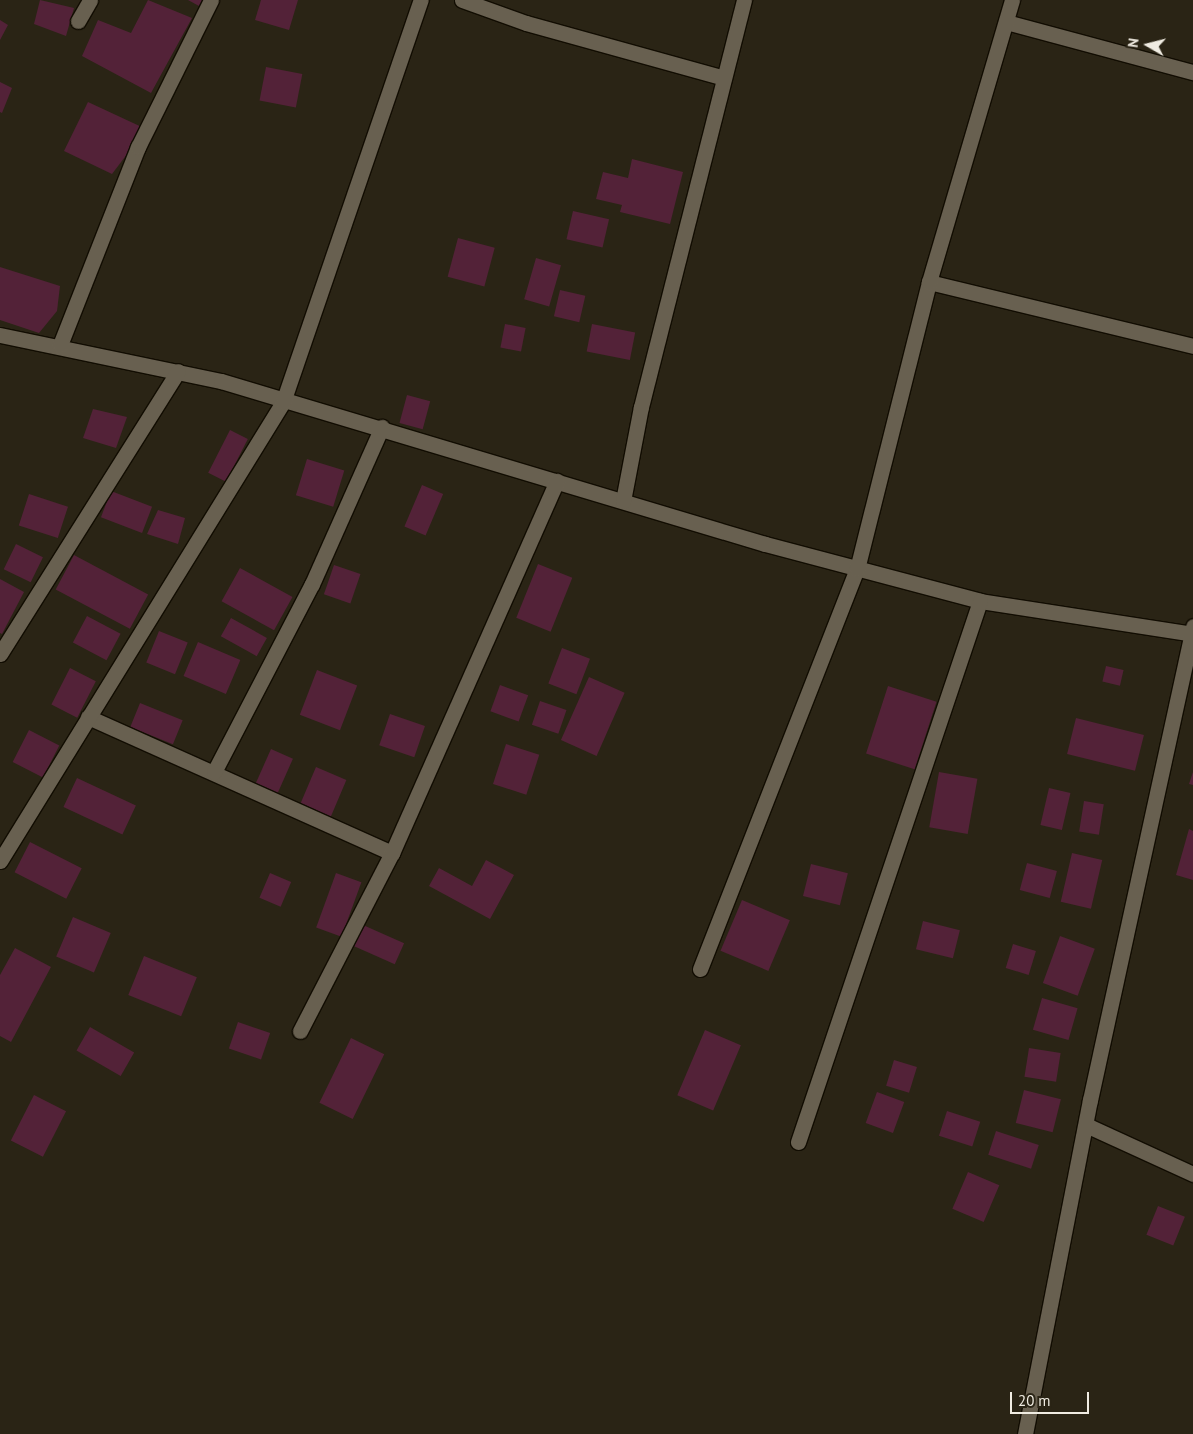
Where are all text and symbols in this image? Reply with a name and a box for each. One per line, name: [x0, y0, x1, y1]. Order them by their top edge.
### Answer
north arrow: [1123, 20, 1173, 70]
text: N: [1124, 37, 1143, 49]
scale bar: [1013, 1382, 1092, 1414]
text: 20 m: [1018, 1391, 1051, 1410]

